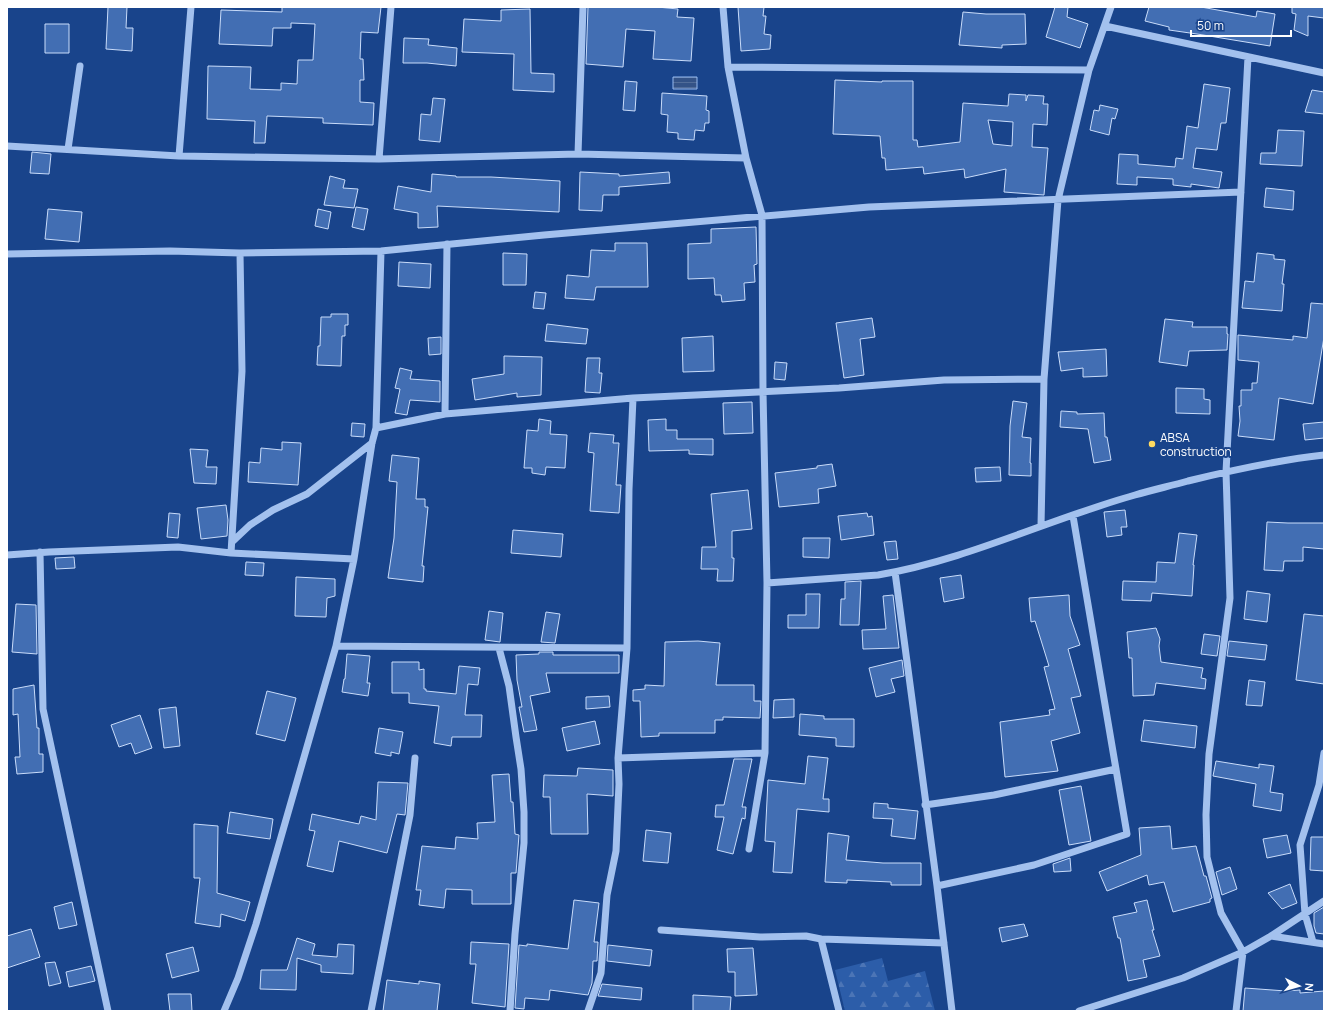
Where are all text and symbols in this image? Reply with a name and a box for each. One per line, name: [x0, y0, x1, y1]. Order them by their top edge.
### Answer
scale bar: [1191, 12, 1291, 38]
text: 50 m: [1197, 17, 1224, 34]
place label: ABSA construction: [1160, 429, 1232, 460]
marker: ABSA construction: [1147, 439, 1157, 449]
north arrow: [1279, 966, 1319, 1006]
text: N: [1302, 982, 1317, 992]

